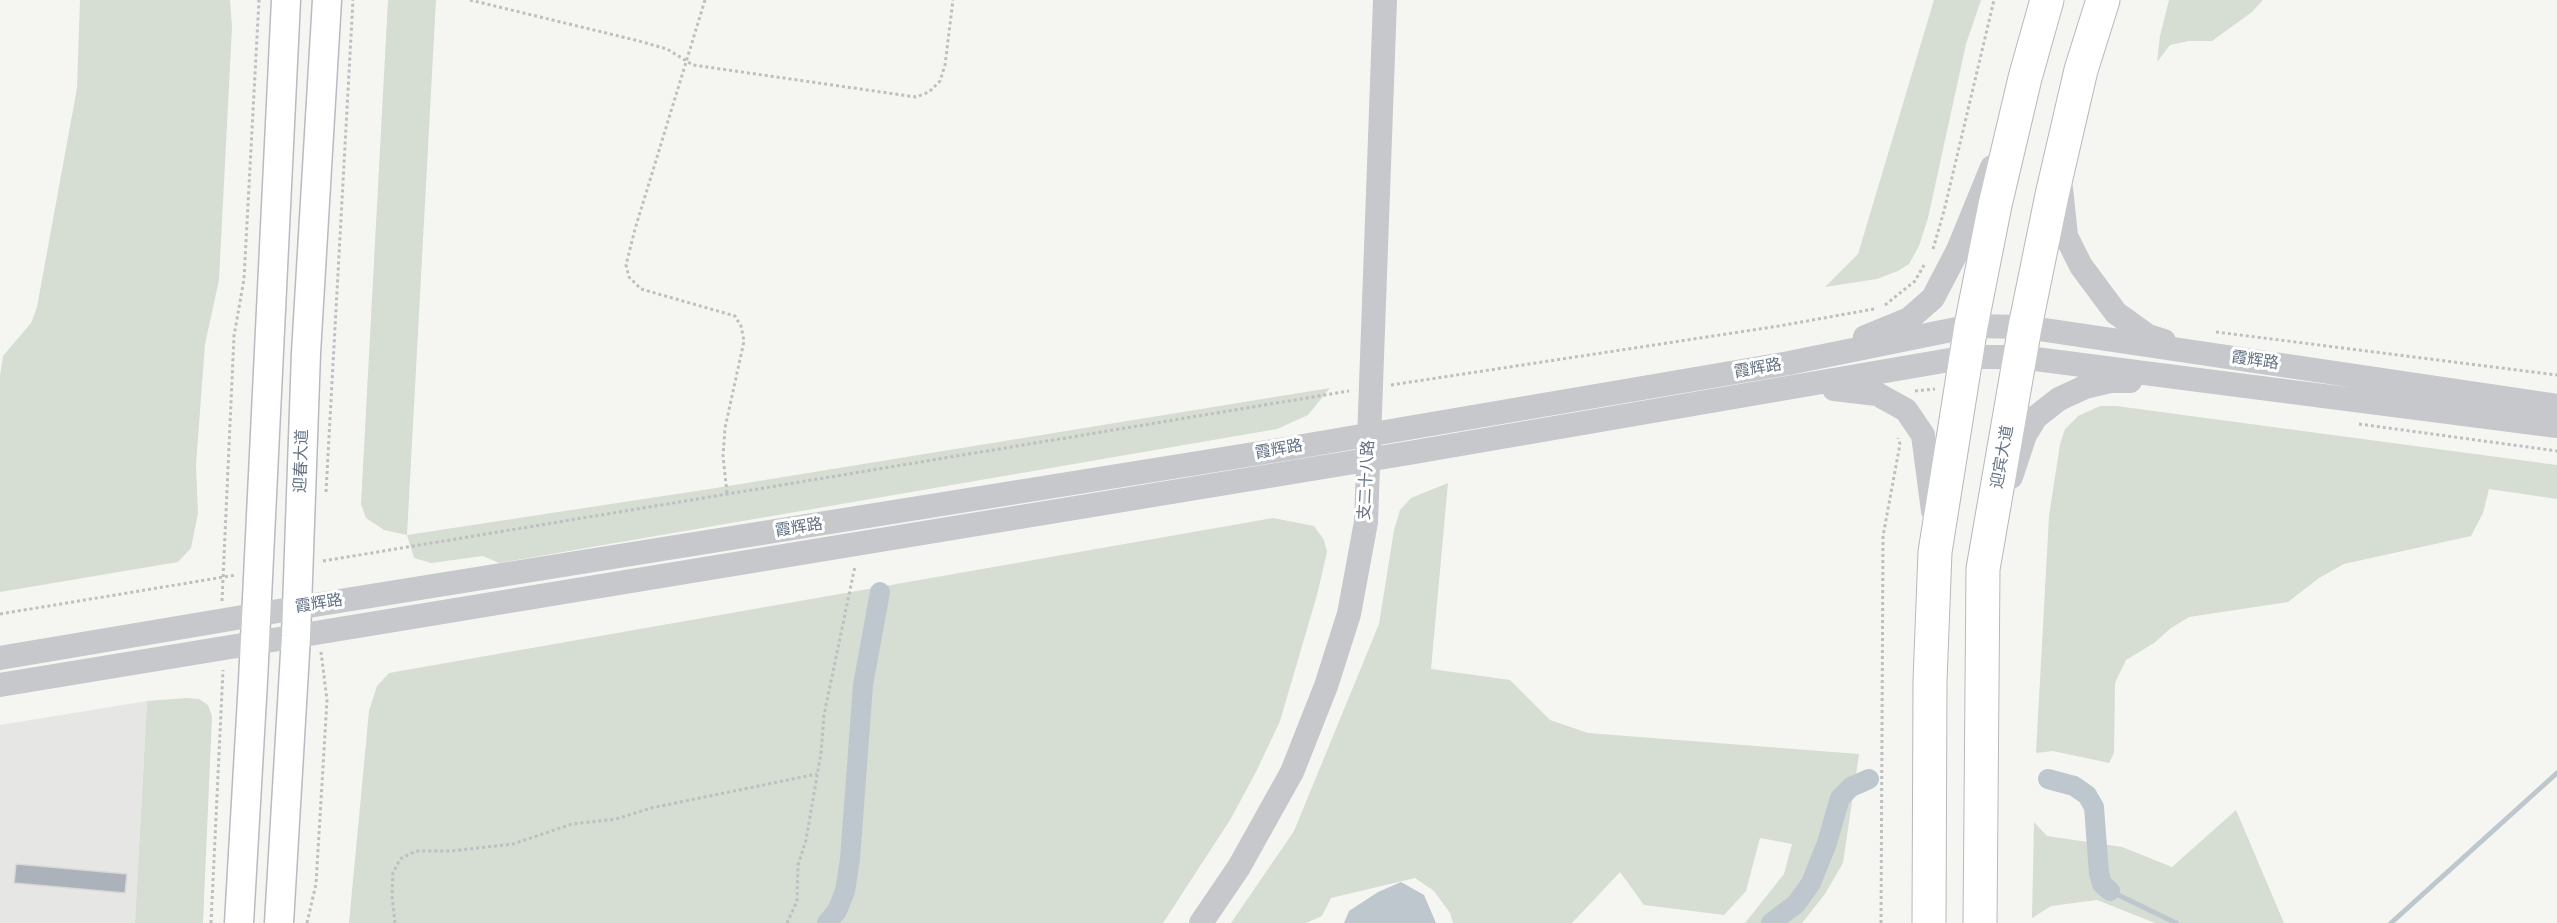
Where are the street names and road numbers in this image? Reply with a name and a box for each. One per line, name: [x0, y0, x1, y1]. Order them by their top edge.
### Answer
street label: 霞辉路: [2230, 348, 2280, 374]
street label: 霞辉路: [1733, 355, 1783, 383]
street label: 迎宾大道: [1988, 424, 2018, 490]
street label: 迎春大道: [291, 429, 313, 493]
street label: 霞辉路: [1254, 436, 1304, 464]
street label: 支二十八路: [1355, 440, 1379, 520]
street label: 霞辉路: [774, 515, 824, 541]
street label: 霞辉路: [294, 591, 344, 617]

